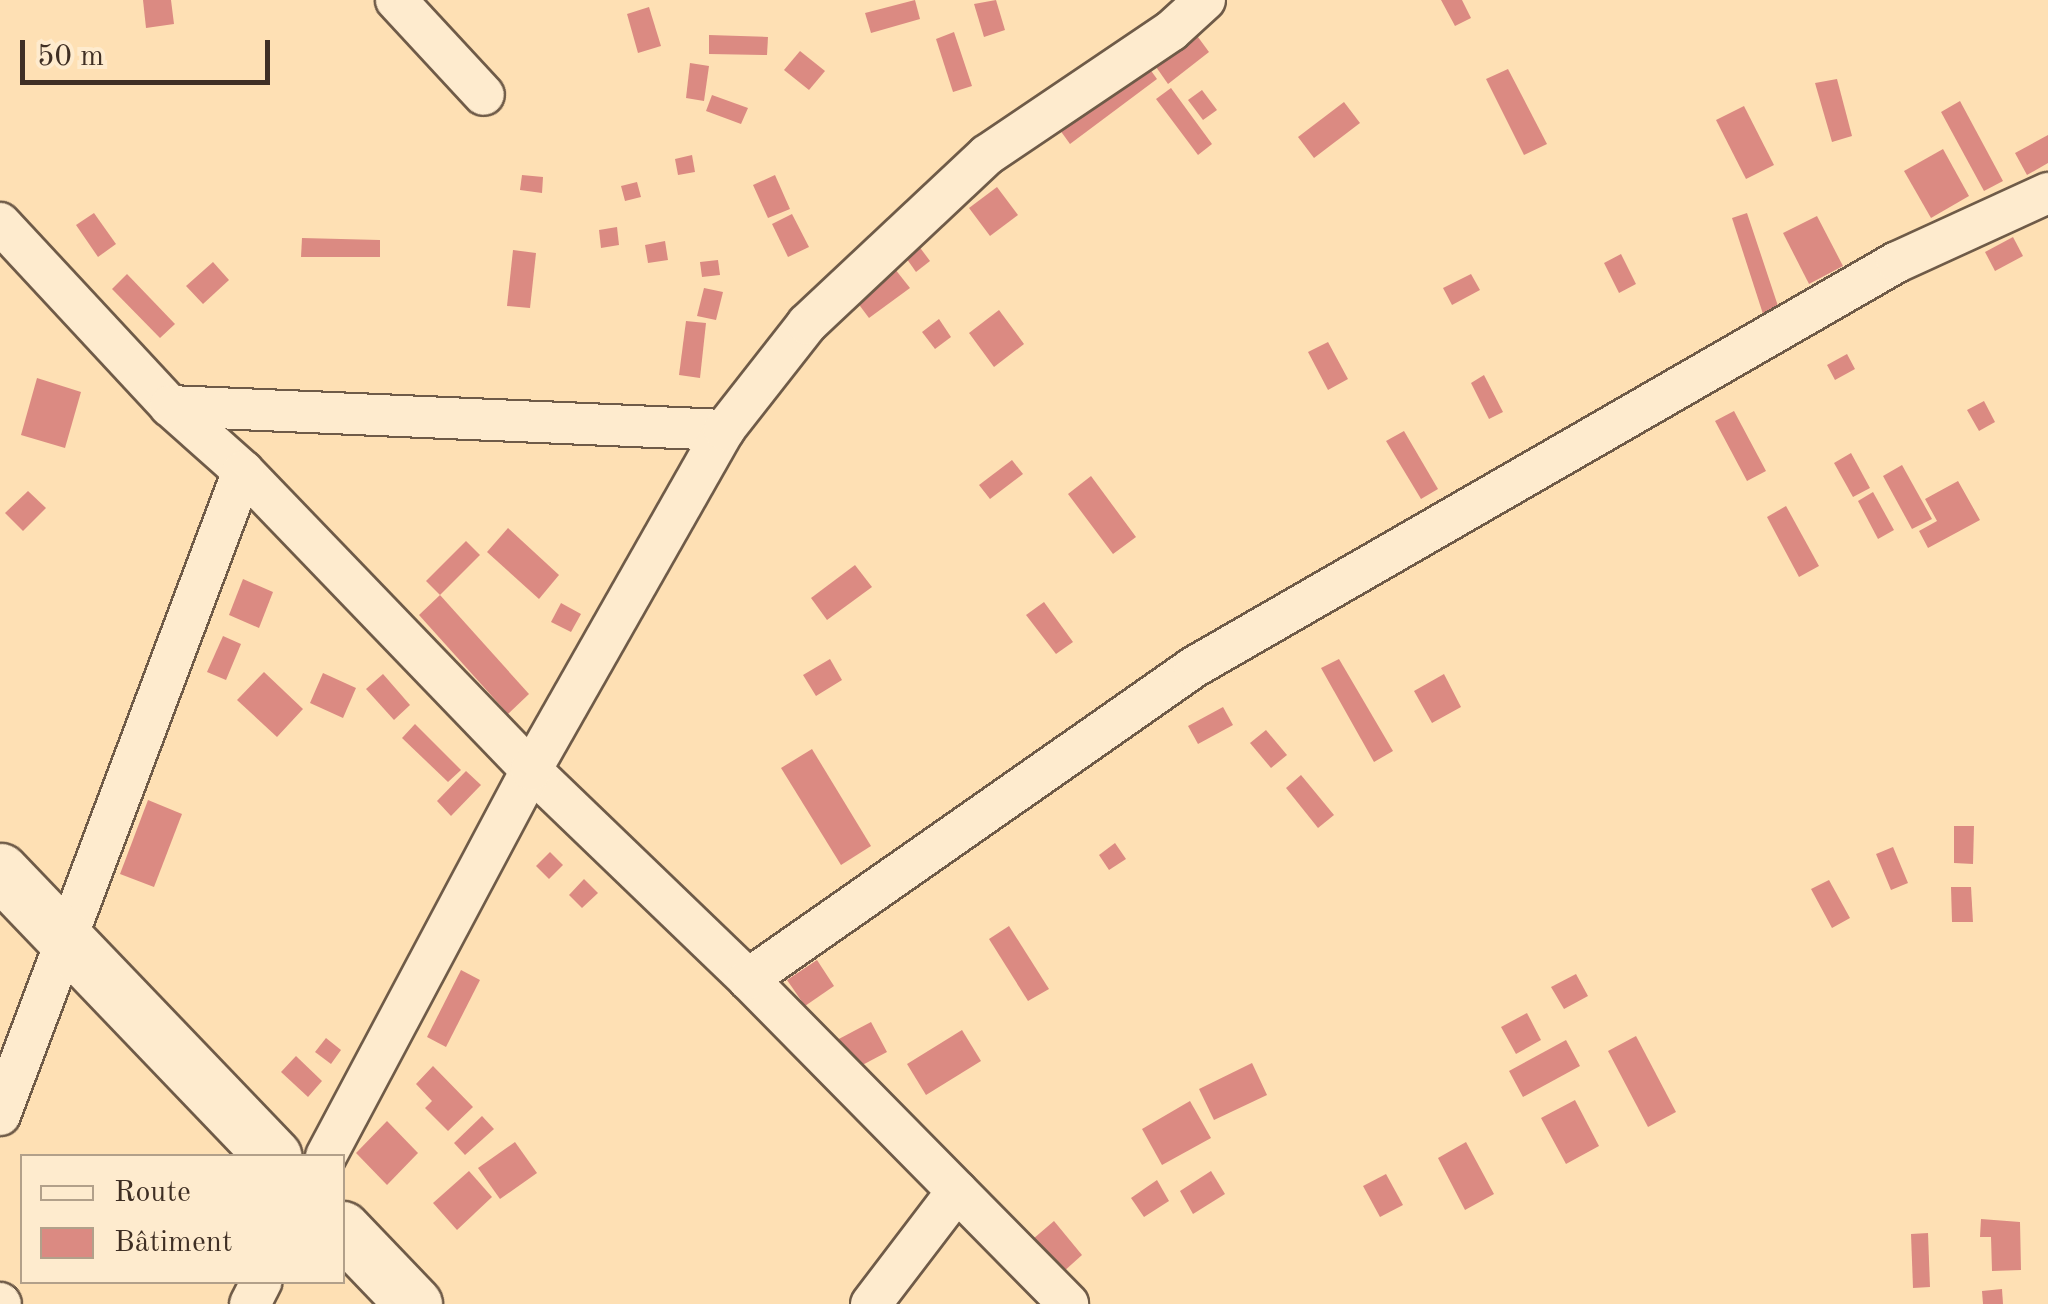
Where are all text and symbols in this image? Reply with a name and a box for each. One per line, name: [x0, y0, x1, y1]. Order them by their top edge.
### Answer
scale bar: [25, 20, 275, 82]
text: 50 m: [37, 42, 104, 72]
legend: [20, 1154, 345, 1284]
text: Route: [114, 1178, 191, 1208]
text: Bâtiment: [114, 1228, 232, 1258]

